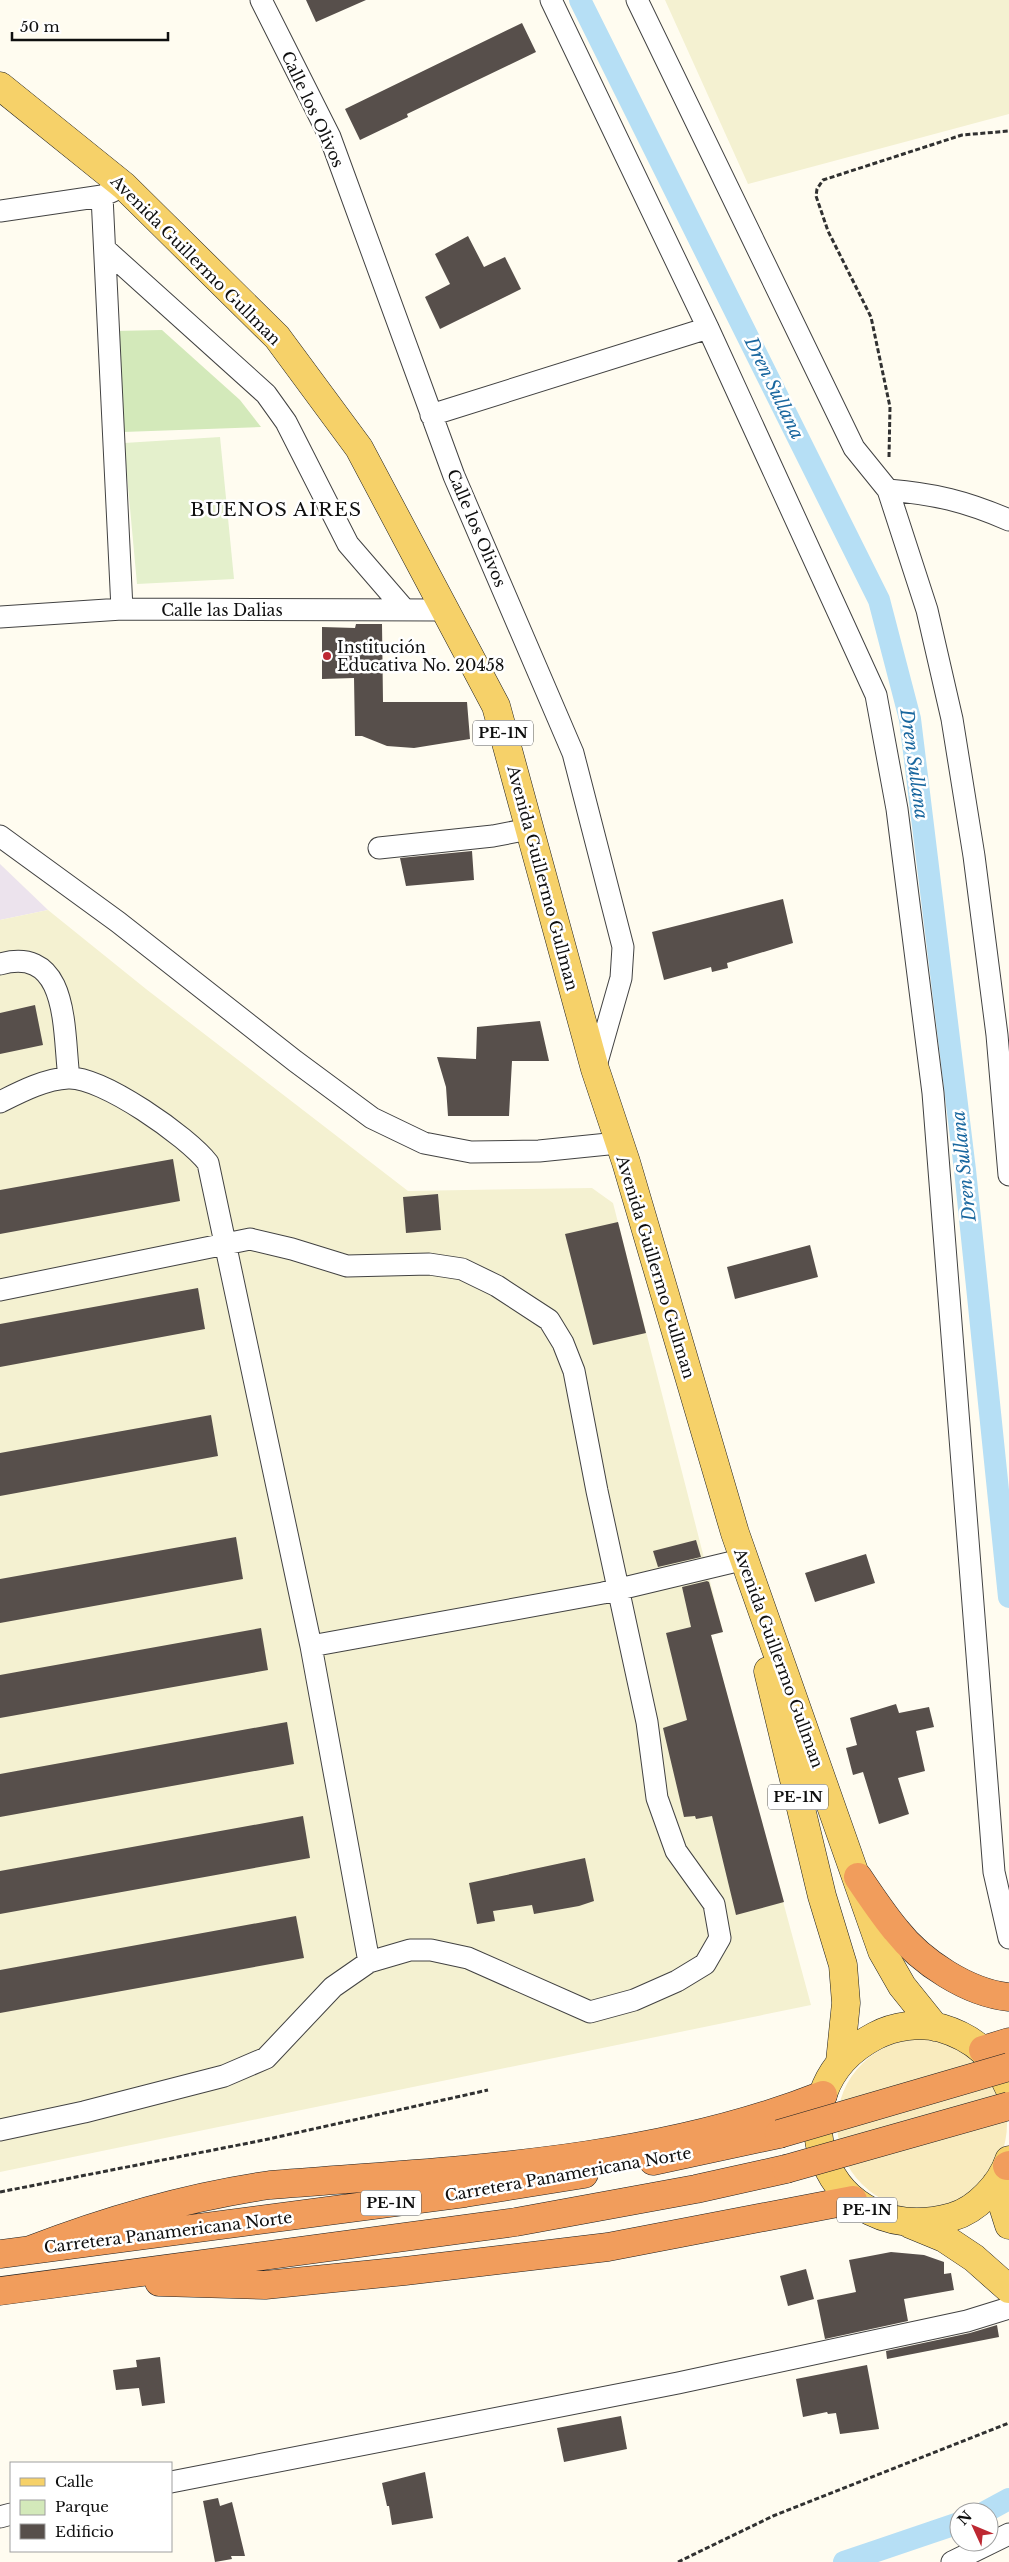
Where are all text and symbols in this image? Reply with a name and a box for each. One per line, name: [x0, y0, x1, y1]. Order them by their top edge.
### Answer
scale bar: [12, 10, 169, 42]
text: 50 m: [20, 17, 60, 36]
street label: Calle los Olivos: [277, 48, 349, 170]
street label: Avenida Guillermo Gullman: [106, 170, 285, 349]
water label: Dren Sullana: [739, 332, 808, 443]
street label: Calle los Olivos: [443, 466, 511, 590]
district label: BUENOS AIRES: [190, 498, 362, 521]
street label: Calle las Dalias: [161, 600, 283, 620]
place label: Institución Educativa No. 20458: [337, 637, 505, 675]
marker: Institución Educativa No. 20458: [321, 650, 333, 662]
water label: Dren Sullana: [895, 706, 933, 821]
road number: PE-1N: [473, 720, 533, 746]
street label: Avenida Guillermo Gullman: [503, 762, 583, 993]
water label: Dren Sullana: [947, 1110, 981, 1223]
street label: Avenida Guillermo Gullman: [612, 1152, 700, 1381]
street label: Avenida Guillermo Gullman: [730, 1545, 828, 1771]
road number: PE-1N: [768, 1784, 828, 1810]
street label: Carretera Panamericana Norte: [443, 2142, 693, 2206]
road number: PE-1N: [361, 2190, 421, 2216]
road number: PE-1N: [837, 2198, 897, 2222]
street label: Carretera Panamericana Norte: [43, 2207, 293, 2257]
legend: [10, 2462, 172, 2552]
text: Calle: [55, 2472, 94, 2491]
text: Parque: [55, 2497, 109, 2516]
north arrow: [949, 2502, 999, 2552]
text: N: [954, 2507, 976, 2529]
text: Edificio: [55, 2522, 114, 2541]

